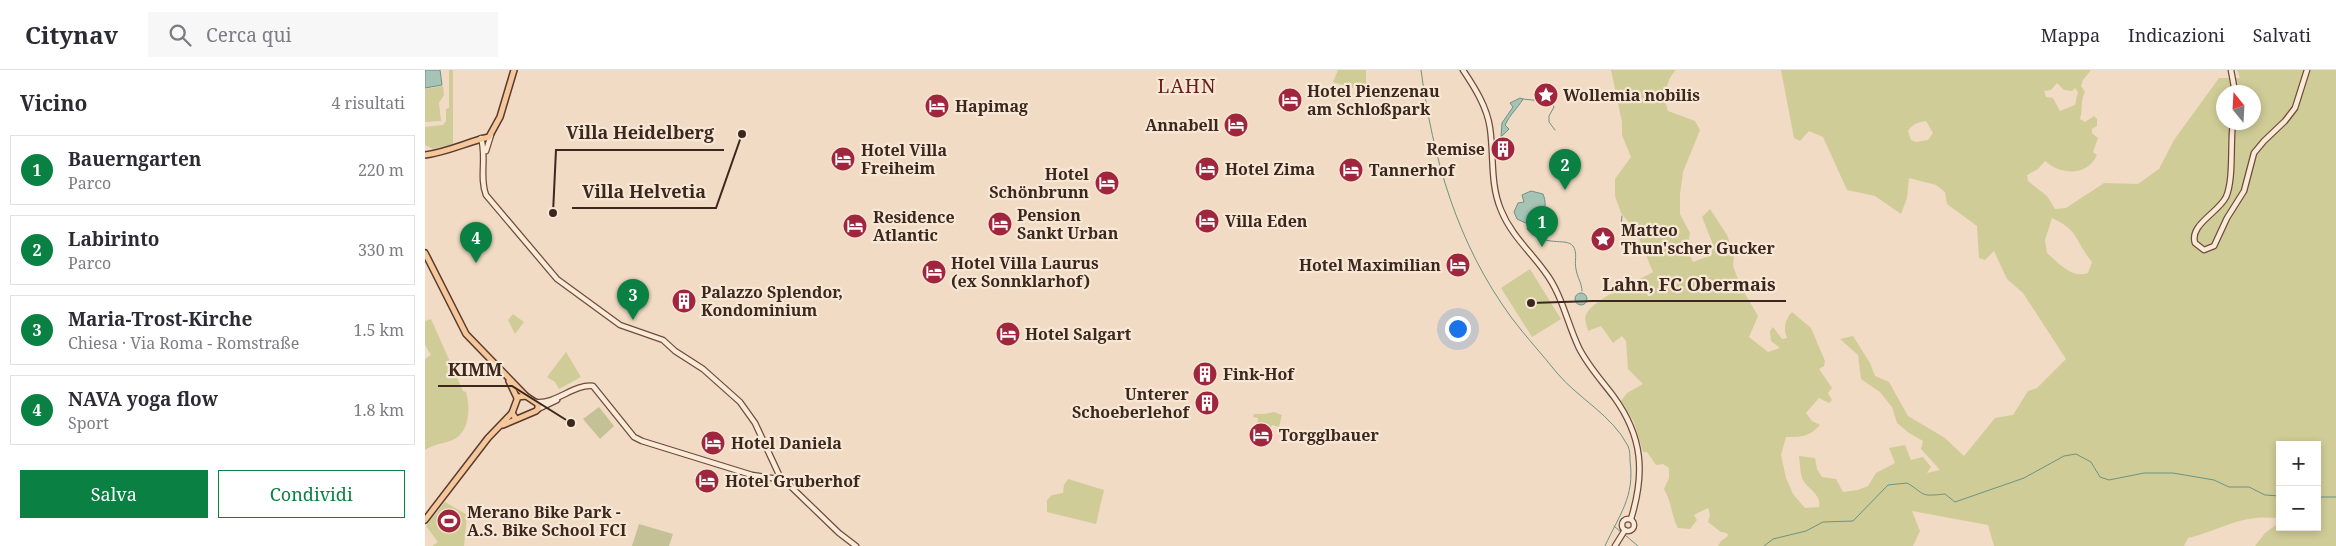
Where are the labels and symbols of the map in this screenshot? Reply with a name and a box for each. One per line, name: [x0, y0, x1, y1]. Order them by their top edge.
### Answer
district label: LAHN: [1158, 73, 1216, 99]
place label: Hotel Pienzenau am Schloßpark: [1307, 80, 1440, 120]
place icon: Wollemia nobilis: [1533, 82, 1559, 108]
place label: Wollemia nobilis: [1563, 84, 1700, 106]
north arrow: [2216, 85, 2261, 130]
hotel icon: Hotel Pienzenau am Schloßpark: [1277, 87, 1303, 113]
hotel icon: Hapimag: [924, 93, 950, 119]
place label: Hapimag: [955, 95, 1028, 117]
hotel icon: Annabell: [1223, 112, 1249, 138]
place label: Annabell: [1145, 114, 1219, 136]
callout: Villa Heidelberg: [556, 117, 724, 150]
text: Villa Heidelberg: [566, 120, 715, 144]
building icon: Remise: [1490, 136, 1516, 162]
place label: Remise: [1426, 138, 1485, 160]
place label: Hotel Villa Freiheim: [861, 139, 947, 179]
hotel icon: Hotel Villa Freiheim: [830, 146, 856, 172]
pin: 2: [1549, 149, 1581, 190]
hotel icon: Hotel Zima: [1194, 156, 1220, 182]
hotel icon: Tannerhof: [1338, 157, 1364, 183]
place label: Hotel Zima: [1225, 158, 1315, 180]
place label: Tannerhof: [1369, 159, 1456, 181]
place label: Hotel Schönbrunn: [989, 163, 1089, 203]
hotel icon: Hotel Schönbrunn: [1094, 170, 1120, 196]
callout: Villa Helvetia: [572, 175, 716, 208]
text: Villa Helvetia: [582, 179, 706, 203]
place label: Pension Sankt Urban: [1017, 204, 1119, 244]
place label: Residence Atlantic: [873, 206, 955, 246]
pin: 1: [1526, 206, 1558, 247]
hotel icon: Villa Eden: [1194, 208, 1220, 234]
place label: Villa Eden: [1225, 210, 1308, 232]
hotel icon: Pension Sankt Urban: [987, 211, 1013, 237]
hotel icon: Residence Atlantic: [842, 213, 868, 239]
place label: Matteo Thun'scher Gucker: [1621, 219, 1775, 259]
pin: 4: [460, 222, 492, 263]
place icon: Matteo Thun'scher Gucker: [1590, 226, 1616, 252]
place label: Hotel Villa Laurus (ex Sonnklarhof): [951, 252, 1099, 292]
hotel icon: Hotel Maximilian: [1445, 252, 1471, 278]
place label: Hotel Maximilian: [1299, 254, 1441, 276]
hotel icon: Hotel Villa Laurus (ex Sonnklarhof): [921, 259, 947, 285]
callout: Lahn, FC Obermais: [1592, 268, 1786, 301]
text: Lahn, FC Obermais: [1602, 272, 1776, 296]
pin: 3: [617, 279, 649, 320]
place label: Palazzo Splendor, Kondominium: [701, 281, 843, 321]
building icon: Palazzo Splendor, Kondominium: [671, 288, 697, 314]
your location: [1445, 316, 1471, 342]
hotel icon: Hotel Salgart: [995, 321, 1021, 347]
place label: Hotel Salgart: [1025, 323, 1132, 345]
callout: KIMM: [438, 353, 512, 386]
text: KIMM: [448, 357, 502, 381]
building icon: Fink-Hof: [1192, 361, 1218, 387]
place label: Fink-Hof: [1223, 363, 1295, 385]
place label: Unterer Schoeberlehof: [1072, 383, 1190, 423]
building icon: Unterer Schoeberlehof: [1194, 390, 1220, 416]
hotel icon: Torgglbauer: [1248, 422, 1274, 448]
place label: Torgglbauer: [1279, 424, 1379, 446]
hotel icon: Hotel Daniela: [700, 430, 726, 456]
place label: Hotel Daniela: [731, 432, 842, 454]
hotel icon: Hotel Gruberhof: [694, 468, 720, 494]
place label: Hotel Gruberhof: [725, 470, 861, 492]
place label: Merano Bike Park - A.S. Bike School FCI: [467, 501, 626, 541]
sports icon: Merano Bike Park - A.S. Bike School FCI: [436, 508, 462, 534]

